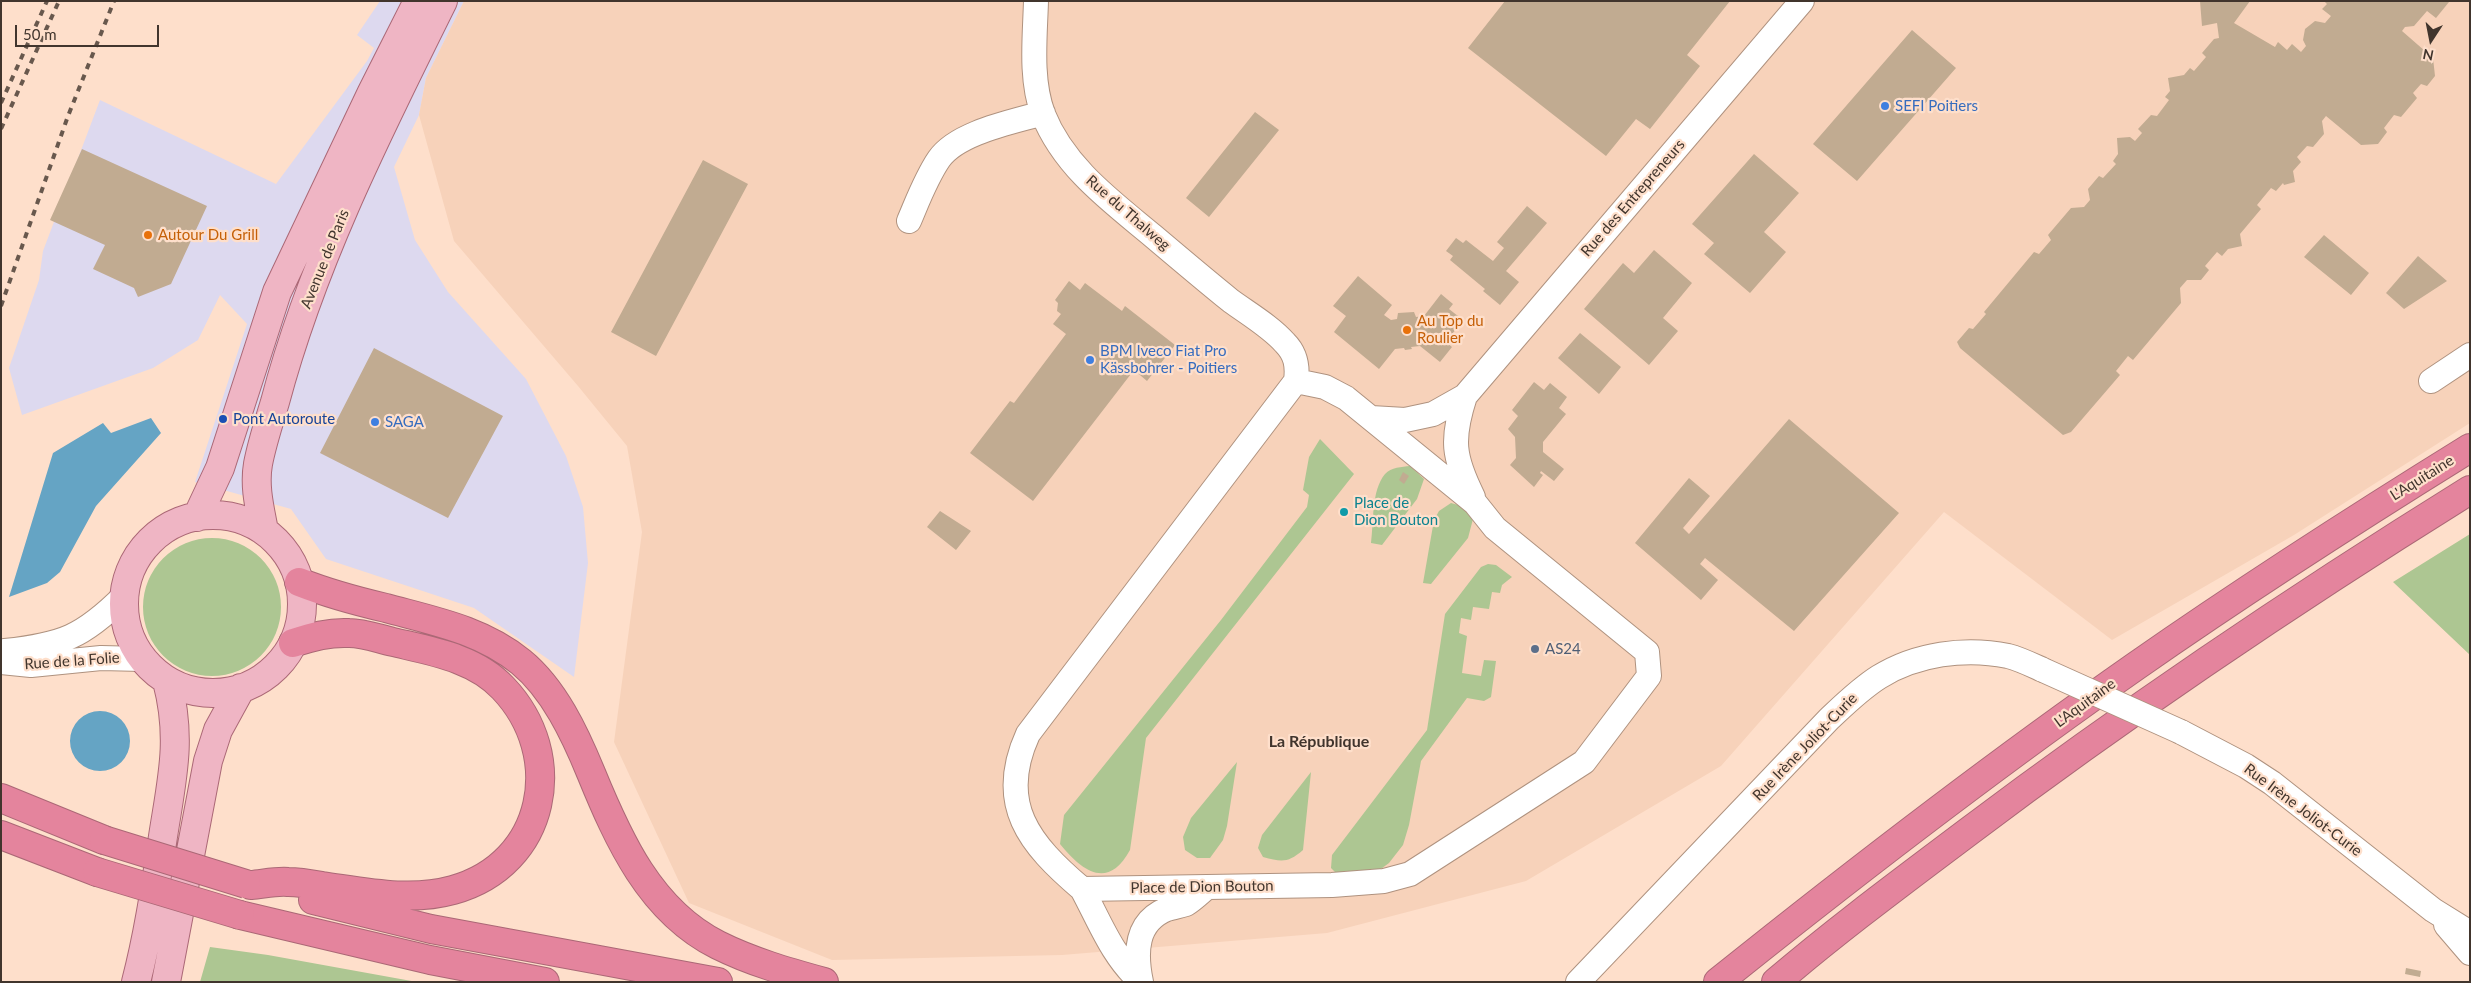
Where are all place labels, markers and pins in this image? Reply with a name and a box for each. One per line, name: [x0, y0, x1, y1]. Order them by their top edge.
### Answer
place label: SEFI Poitiers: [1895, 97, 1978, 115]
marker: SEFI Poitiers: [1879, 100, 1891, 112]
place label: Autour Du Grill: [158, 226, 258, 244]
marker: Autour Du Grill: [142, 229, 154, 241]
place label: Au Top du Roulier: [1417, 312, 1484, 347]
marker: Au Top du Roulier: [1401, 324, 1413, 336]
place label: BPM Iveco Fiat Pro Kässbohrer - Poitiers: [1100, 342, 1237, 377]
marker: BPM Iveco Fiat Pro Kässbohrer - Poitiers: [1084, 354, 1096, 366]
place label: Pont Autoroute: [233, 410, 335, 428]
marker: Pont Autoroute: [217, 413, 229, 425]
place label: SAGA: [385, 413, 424, 431]
marker: SAGA: [369, 416, 381, 428]
place label: Place de Dion Bouton: [1354, 494, 1438, 529]
marker: Place de Dion Bouton: [1338, 506, 1350, 518]
place label: AS24: [1545, 640, 1581, 658]
marker: AS24: [1529, 643, 1541, 655]

